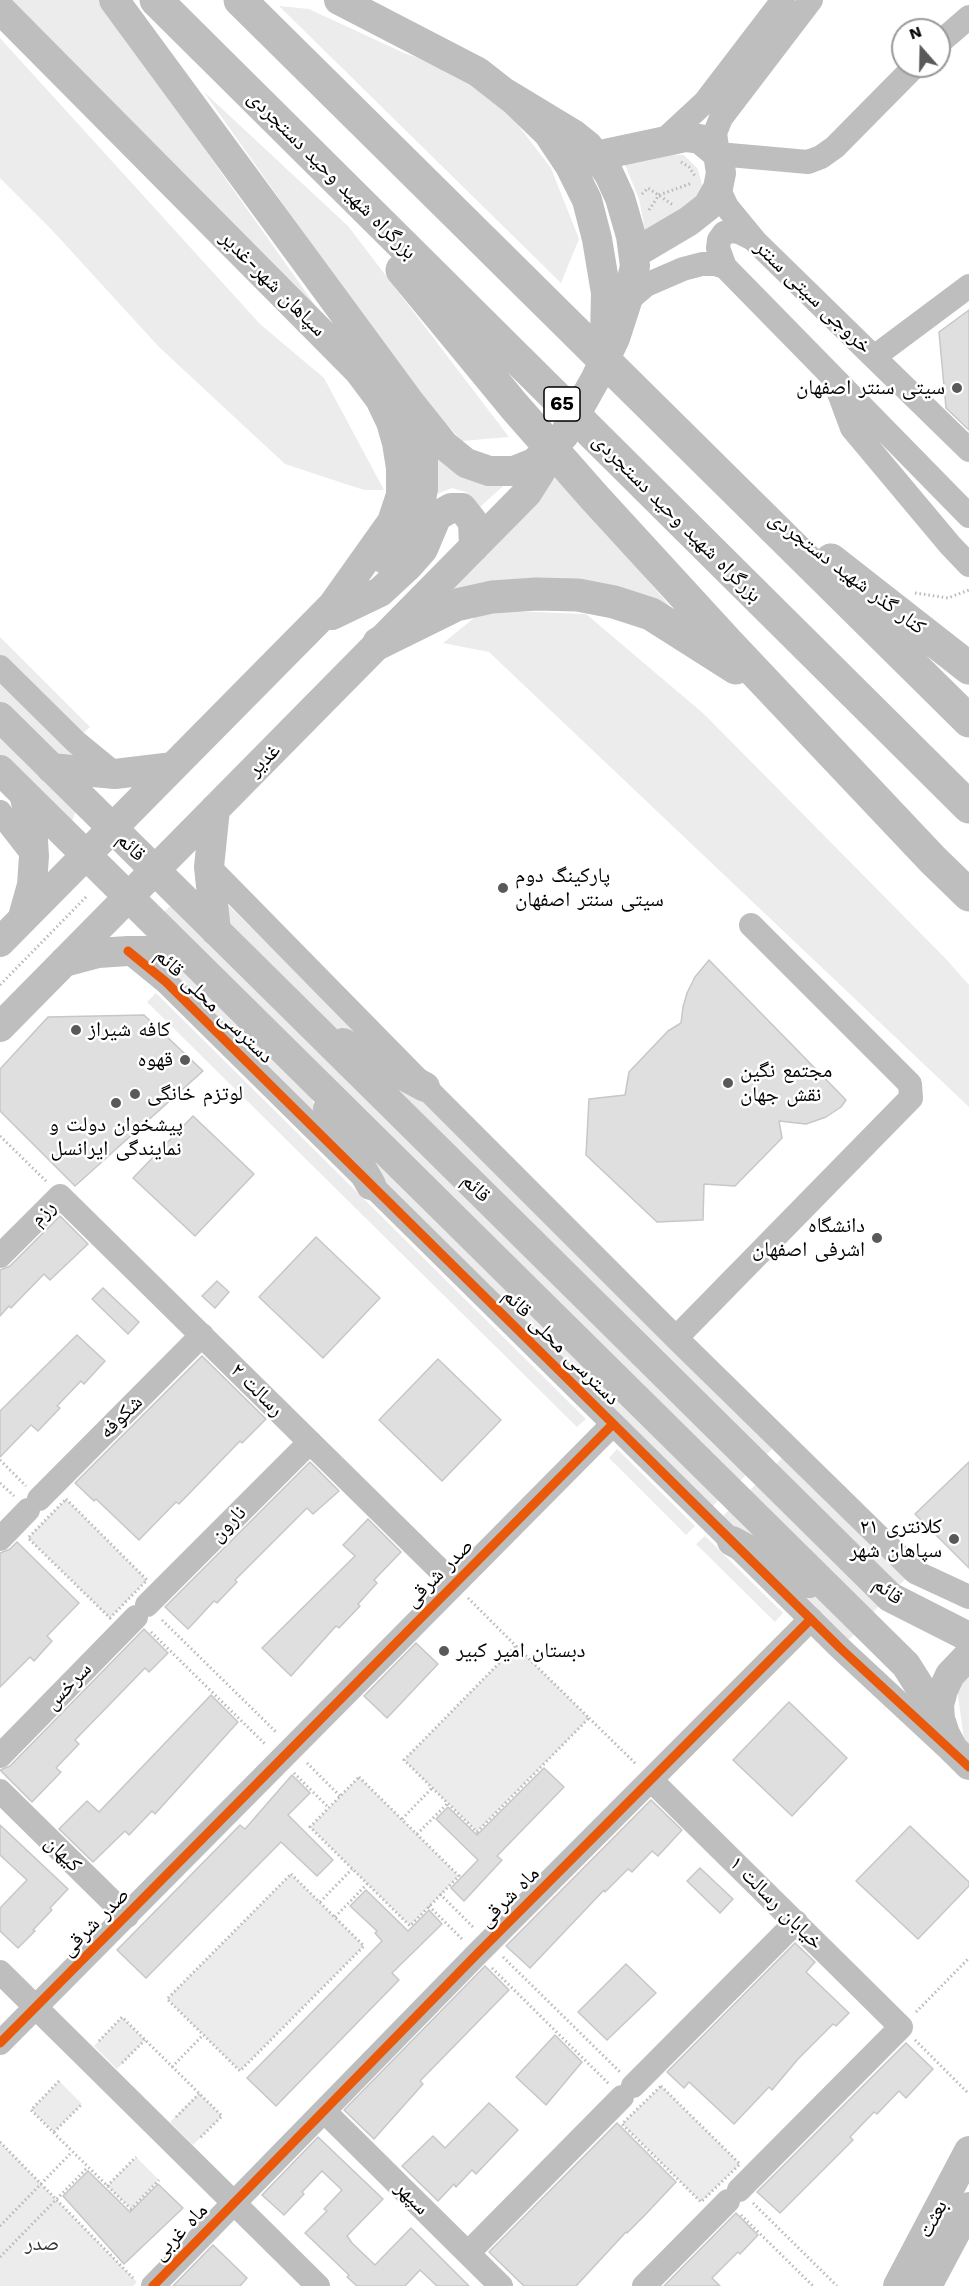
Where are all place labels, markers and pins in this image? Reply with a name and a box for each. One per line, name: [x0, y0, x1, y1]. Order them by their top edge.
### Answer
place label: سیتی سنتر اصفهان: [796, 375, 945, 401]
marker: سیتی سنتر اصفهان: [950, 381, 964, 395]
place label: پارکینگ دوم سیتی سنتر اصفهان: [515, 863, 664, 913]
marker: پارکینگ دوم سیتی سنتر اصفهان: [496, 881, 510, 895]
place label: کافه شیراز: [88, 1017, 170, 1043]
marker: کافه شیراز: [69, 1023, 83, 1037]
place label: قهوه: [138, 1047, 173, 1073]
marker: قهوه: [178, 1053, 192, 1067]
place label: مجتمع نگین نقش جهان: [740, 1058, 832, 1108]
marker: مجتمع نگین نقش جهان: [721, 1076, 735, 1090]
place label: لوتزم خانگی: [147, 1081, 243, 1107]
marker: لوتزم خانگی: [128, 1087, 142, 1101]
marker: پیشخوان دولت و نمایندگی ایرانسل: [109, 1096, 123, 1110]
place label: پیشخوان دولت و نمایندگی ایرانسل: [49, 1112, 183, 1162]
place label: دانشگاه اشرفی اصفهان: [752, 1213, 865, 1263]
marker: دانشگاه اشرفی اصفهان: [870, 1231, 884, 1245]
place label: کلانتری ۲۱ سپاهان شهر: [850, 1514, 942, 1564]
marker: کلانتری ۲۱ سپاهان شهر: [947, 1532, 961, 1546]
place label: دبستان امیر کبیر: [456, 1638, 585, 1664]
marker: دبستان امیر کبیر: [437, 1644, 451, 1658]

